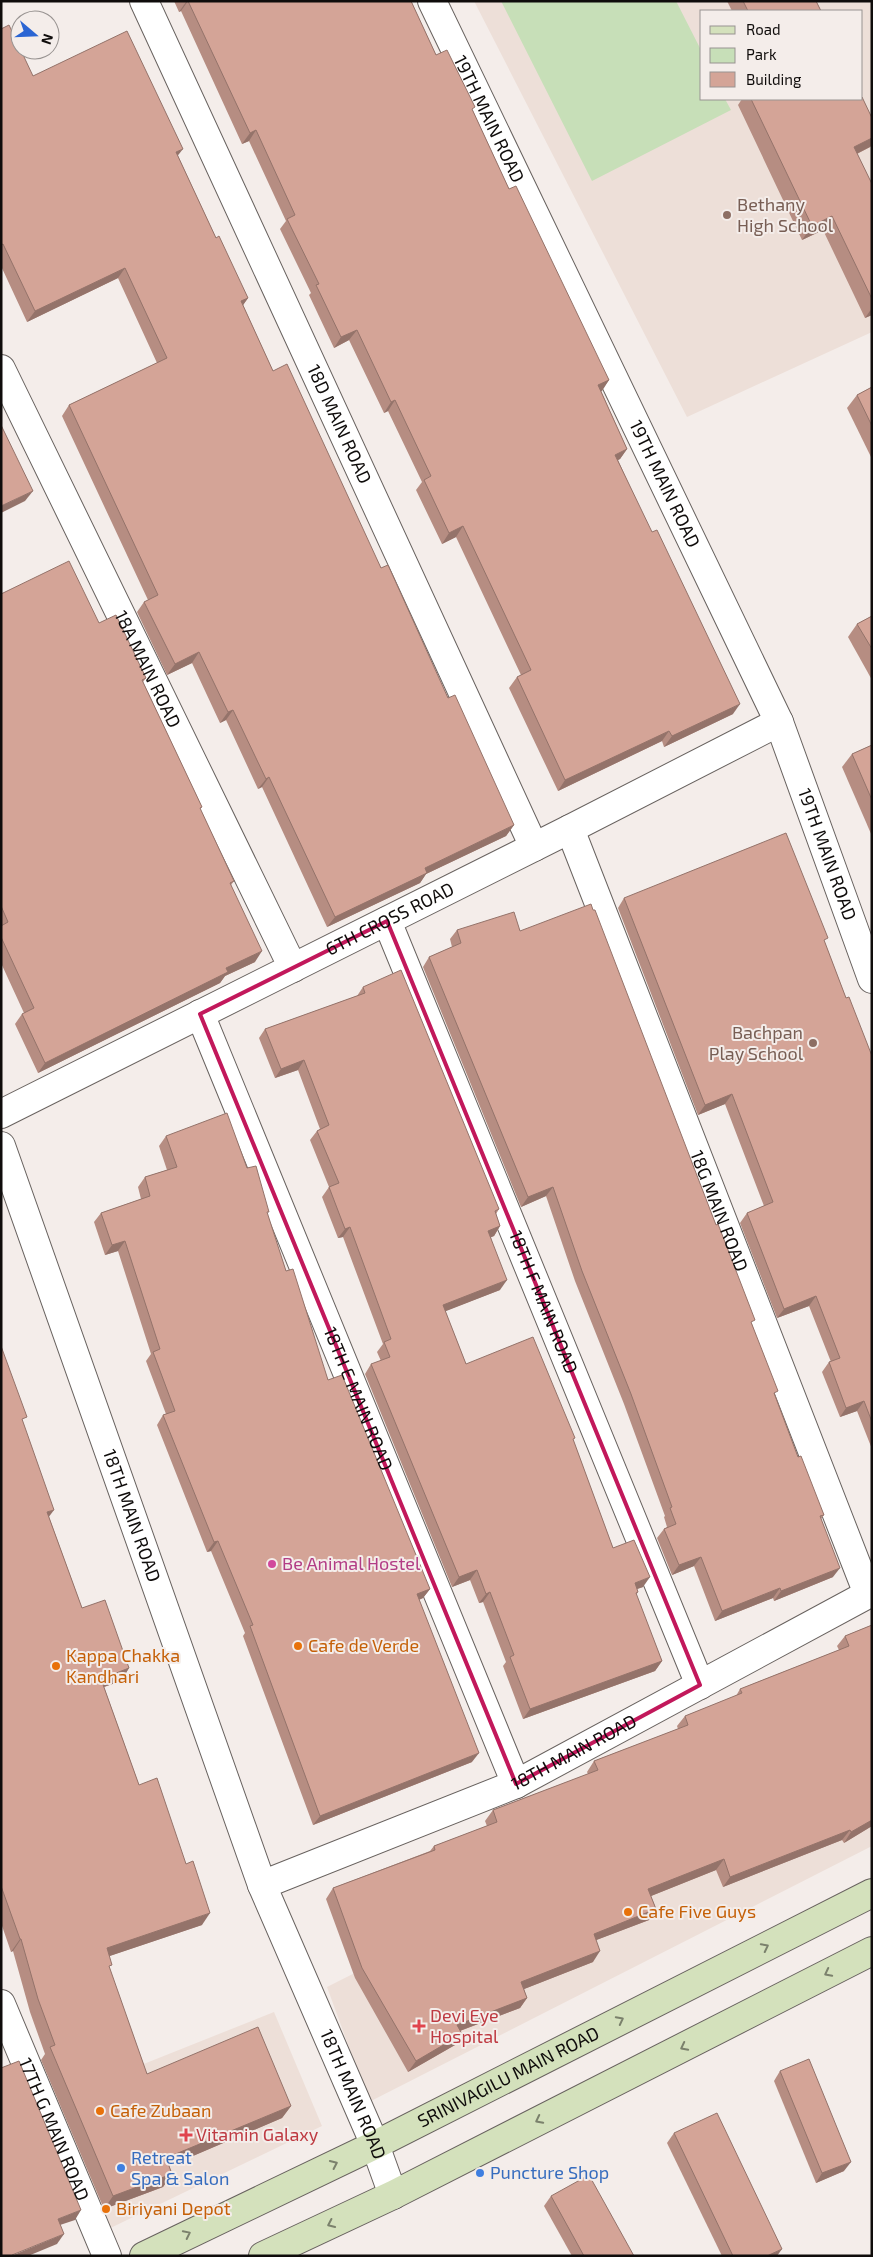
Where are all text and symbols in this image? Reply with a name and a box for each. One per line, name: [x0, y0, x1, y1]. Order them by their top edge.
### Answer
north arrow: [10, 10, 60, 60]
legend: [700, 10, 863, 100]
text: Road: [746, 20, 781, 38]
text: N: [38, 32, 57, 47]
text: Park: [746, 45, 777, 63]
street label: 19TH MAIN ROAD: [450, 51, 530, 186]
text: Building: [746, 70, 802, 88]
place label: Bethany High School: [737, 193, 834, 236]
marker: Bethany High School: [721, 209, 733, 221]
street label: 18D MAIN ROAD: [303, 361, 377, 487]
street label: 19TH MAIN ROAD: [625, 416, 705, 551]
street label: 18A MAIN ROAD: [110, 607, 186, 731]
street label: 19TH MAIN ROAD: [794, 785, 862, 923]
street label: 6TH CROSS ROAD: [322, 877, 457, 960]
place label: Bachpan Play School: [709, 1021, 804, 1064]
marker: Bachpan Play School: [807, 1037, 819, 1049]
street label: 18G MAIN ROAD: [686, 1147, 753, 1274]
street label: 18TH F MAIN ROAD: [505, 1227, 583, 1377]
street label: 18TH E MAIN ROAD: [320, 1323, 398, 1474]
street label: 18TH MAIN ROAD: [99, 1446, 166, 1585]
place label: Be Animal Hostel: [282, 1552, 421, 1574]
marker: Be Animal Hostel: [266, 1558, 278, 1570]
place label: Cafe de Verde: [308, 1634, 419, 1656]
marker: Cafe de Verde: [292, 1640, 304, 1652]
place label: Kappa Chakka Kandhari: [66, 1644, 180, 1687]
marker: Kappa Chakka Kandhari: [50, 1660, 62, 1672]
street label: 18TH MAIN ROAD: [508, 1709, 640, 1795]
place label: Cafe Five Guys: [638, 1900, 756, 1922]
marker: Cafe Five Guys: [622, 1906, 634, 1918]
one-way arrow: [760, 1943, 769, 1953]
one-way arrow: [825, 1967, 834, 1977]
place label: Devi Eye Hospital: [430, 2004, 499, 2047]
one-way arrow: [615, 2016, 624, 2026]
marker: Devi Eye Hospital: [412, 2019, 426, 2033]
street label: SRINIVAGILU MAIN ROAD: [414, 2021, 602, 2132]
street label: 18TH MAIN ROAD: [316, 2026, 391, 2162]
one-way arrow: [680, 2041, 689, 2051]
street label: 17TH G MAIN ROAD: [15, 2054, 94, 2204]
place label: Cafe Zubaan: [110, 2099, 211, 2121]
marker: Cafe Zubaan: [94, 2105, 106, 2117]
one-way arrow: [535, 2114, 544, 2125]
place label: Vitamin Galaxy: [196, 2123, 319, 2145]
marker: Vitamin Galaxy: [180, 2129, 192, 2141]
place label: Retreat Spa & Salon: [131, 2146, 229, 2189]
one-way arrow: [329, 2160, 338, 2170]
place label: Puncture Shop: [490, 2161, 609, 2183]
marker: Retreat Spa & Salon: [115, 2162, 127, 2174]
marker: Puncture Shop: [474, 2167, 486, 2179]
place label: Biriyani Depot: [116, 2197, 231, 2219]
marker: Biriyani Depot: [100, 2203, 112, 2215]
one-way arrow: [327, 2218, 336, 2228]
one-way arrow: [182, 2230, 191, 2240]

